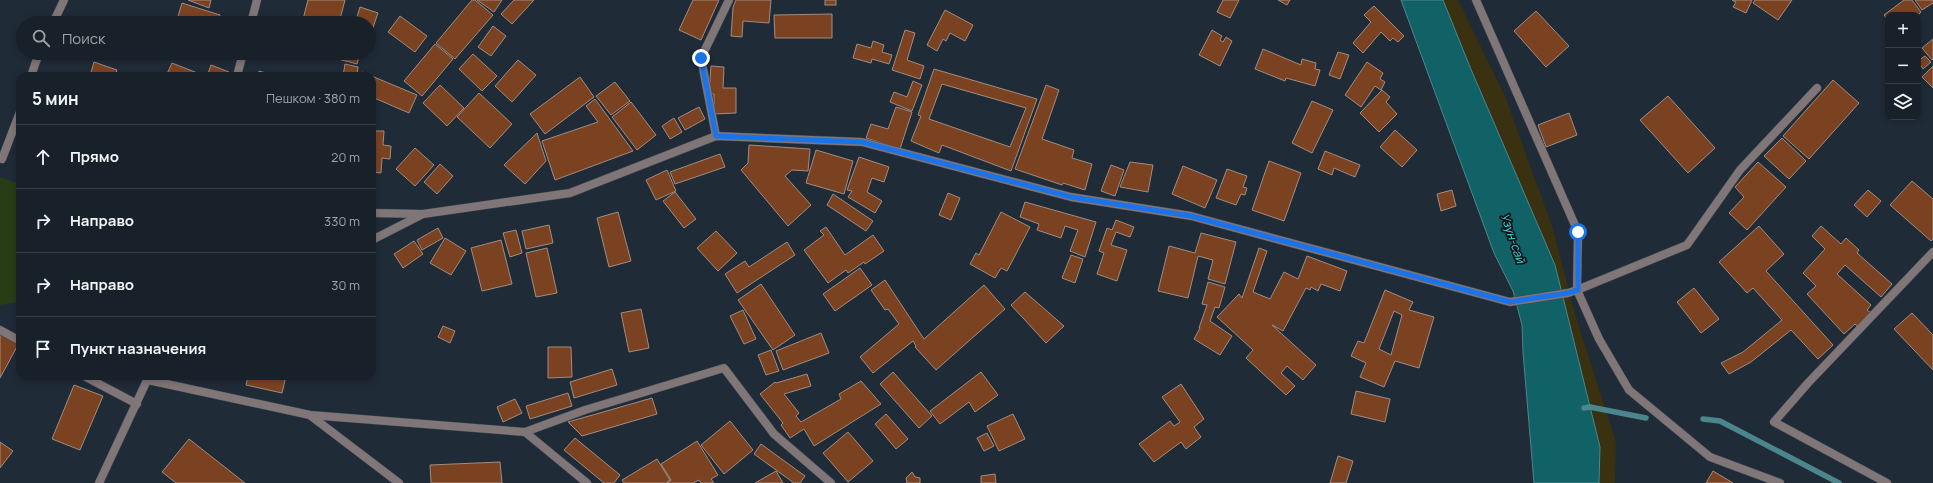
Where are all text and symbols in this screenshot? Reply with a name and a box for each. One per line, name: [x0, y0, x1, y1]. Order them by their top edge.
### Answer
map controls: [1885, 12, 1921, 120]
button: +: [1885, 12, 1921, 48]
search box: [16, 16, 376, 60]
icon: search: [30, 27, 52, 49]
text: Поиск: [62, 28, 106, 49]
button: −: [1885, 48, 1921, 84]
route end: [692, 49, 710, 67]
button: layers: [1885, 84, 1921, 120]
text: 5 мин: [32, 87, 79, 110]
text: Пешком · 380 m: [266, 89, 360, 107]
icon: ahead: [32, 146, 54, 168]
text: Прямо: [70, 146, 119, 167]
text: 20 m: [331, 148, 360, 166]
icon: right: [32, 210, 54, 232]
text: Направо: [70, 210, 134, 231]
water label: Узун-сай: [1497, 211, 1530, 266]
text: 330 m: [324, 212, 360, 230]
route start: [1569, 223, 1587, 241]
icon: right: [32, 274, 54, 296]
text: Направо: [70, 274, 134, 295]
text: 30 m: [331, 276, 360, 294]
icon: arrive: [32, 338, 54, 360]
text: Пункт назначения: [70, 338, 206, 359]

